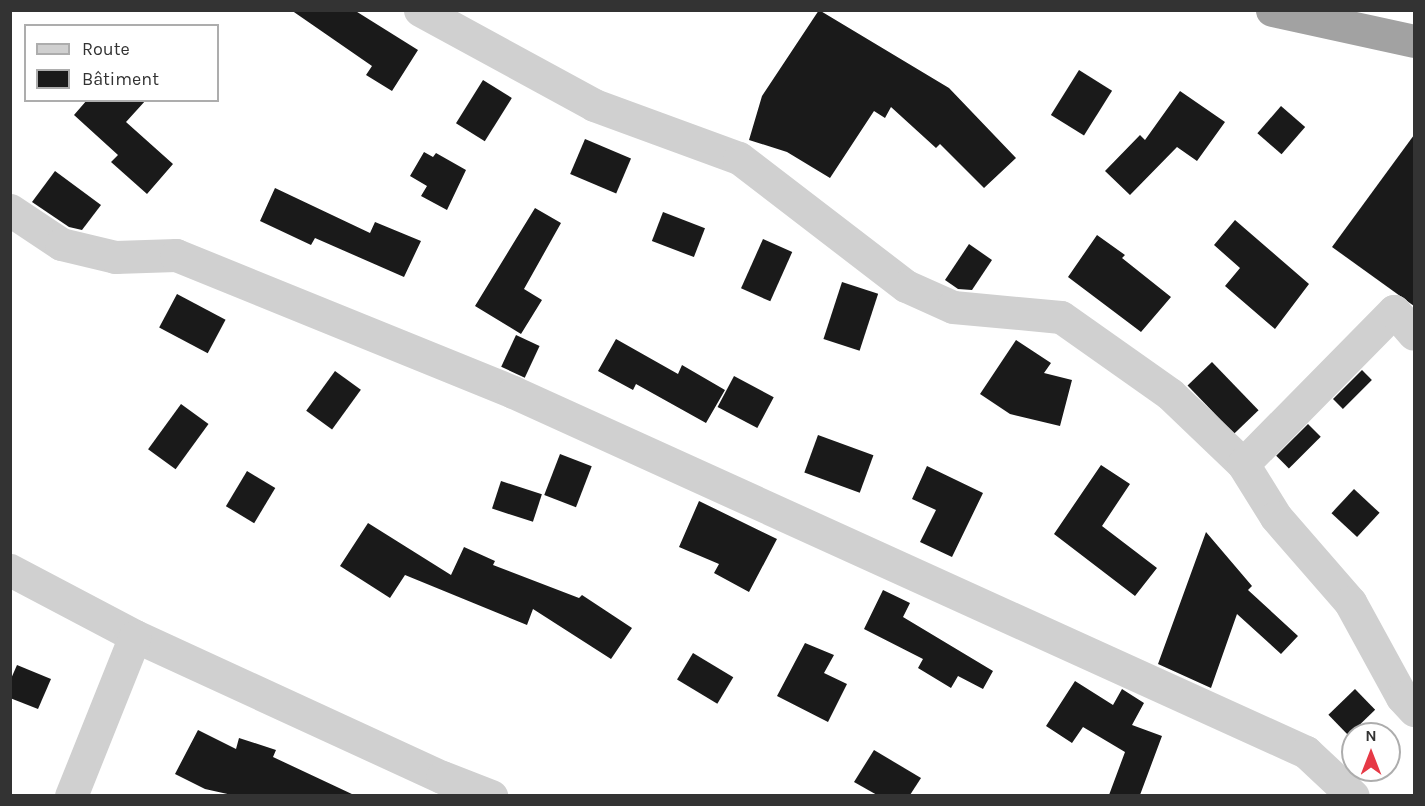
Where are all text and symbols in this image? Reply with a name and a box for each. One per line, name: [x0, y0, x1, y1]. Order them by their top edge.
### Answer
legend: [24, 24, 219, 102]
text: Route: [82, 38, 130, 60]
text: Bâtiment: [82, 68, 159, 90]
north arrow: [1341, 722, 1401, 782]
text: N: [1365, 726, 1377, 745]

